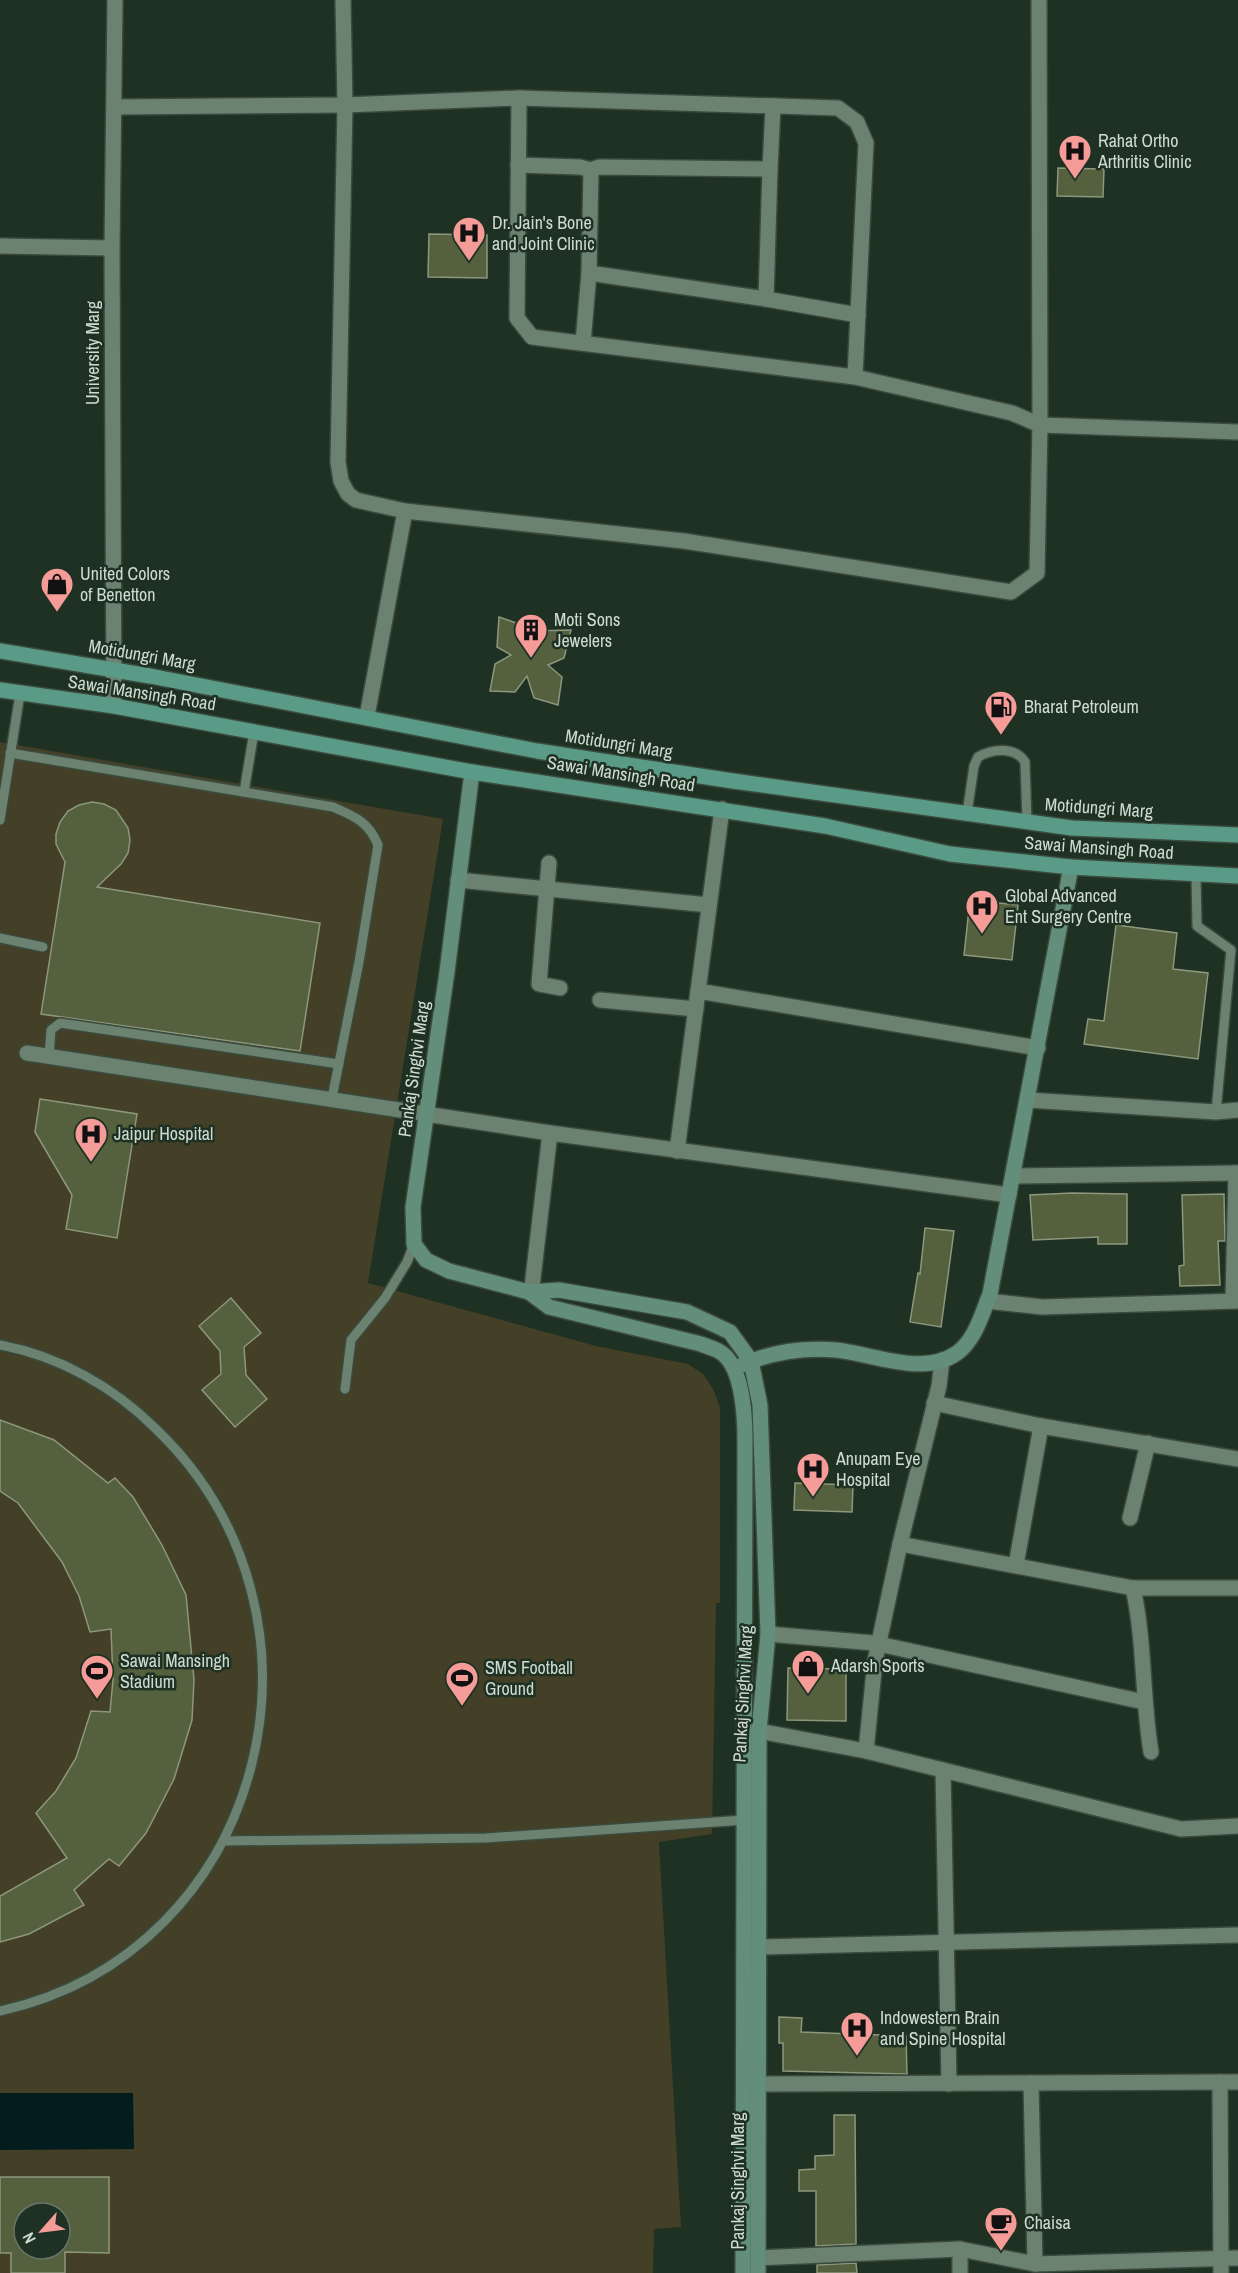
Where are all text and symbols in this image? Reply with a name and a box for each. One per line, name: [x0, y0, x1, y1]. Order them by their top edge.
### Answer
place label: Rahat Ortho Arthritis Clinic: [1097, 128, 1192, 174]
hospital icon: Rahat Ortho Arthritis Clinic: [1057, 133, 1093, 180]
place label: Dr. Jain's Bone and Joint Clinic: [492, 210, 595, 256]
hospital icon: Dr. Jain's Bone and Joint Clinic: [451, 215, 487, 262]
street label: University Marg: [80, 300, 105, 405]
place label: United Colors of Benetton: [80, 561, 170, 607]
shop icon: United Colors of Benetton: [39, 566, 75, 613]
place label: Moti Sons Jewelers: [554, 607, 620, 653]
building icon: Moti Sons Jewelers: [513, 612, 549, 659]
street label: Motidungri Marg: [87, 633, 198, 676]
street label: Sawai Mansingh Road: [66, 668, 218, 717]
fuel station icon: Bharat Petroleum: [983, 689, 1019, 736]
place label: Bharat Petroleum: [1024, 694, 1139, 719]
street label: Motidungri Marg: [564, 723, 675, 764]
street label: Sawai Mansingh Road: [545, 749, 697, 798]
street label: Motidungri Marg: [1044, 791, 1155, 824]
street label: Sawai Mansingh Road: [1024, 830, 1174, 865]
place label: Global Advanced Ent Surgery Centre: [1005, 883, 1131, 929]
hospital icon: Global Advanced Ent Surgery Centre: [964, 888, 1000, 935]
street label: Pankaj Singhvi Marg: [392, 999, 436, 1139]
hospital icon: Jaipur Hospital: [73, 1116, 109, 1163]
place label: Jaipur Hospital: [114, 1121, 213, 1146]
place label: Anupam Eye Hospital: [835, 1446, 921, 1492]
hospital icon: Anupam Eye Hospital: [795, 1451, 831, 1498]
street label: Pankaj Singhvi Marg: [726, 1624, 759, 1763]
place label: Sawai Mansingh Stadium: [120, 1648, 230, 1694]
shop icon: Adarsh Sports: [790, 1648, 826, 1695]
sports icon: Sawai Mansingh Stadium: [79, 1653, 115, 1700]
place label: Adarsh Sports: [830, 1653, 925, 1678]
place label: SMS Football Ground: [485, 1655, 573, 1701]
sports icon: SMS Football Ground: [444, 1660, 480, 1707]
place label: Indowestern Brain and Spine Hospital: [880, 2005, 1006, 2051]
hospital icon: Indowestern Brain and Spine Hospital: [839, 2010, 875, 2057]
street label: Pankaj Singhvi Marg: [725, 2112, 750, 2250]
north arrow: [12, 2201, 72, 2261]
cafe icon: Chaisa: [983, 2205, 1019, 2252]
place label: Chaisa: [1024, 2210, 1071, 2235]
text: N: [17, 2229, 41, 2247]

